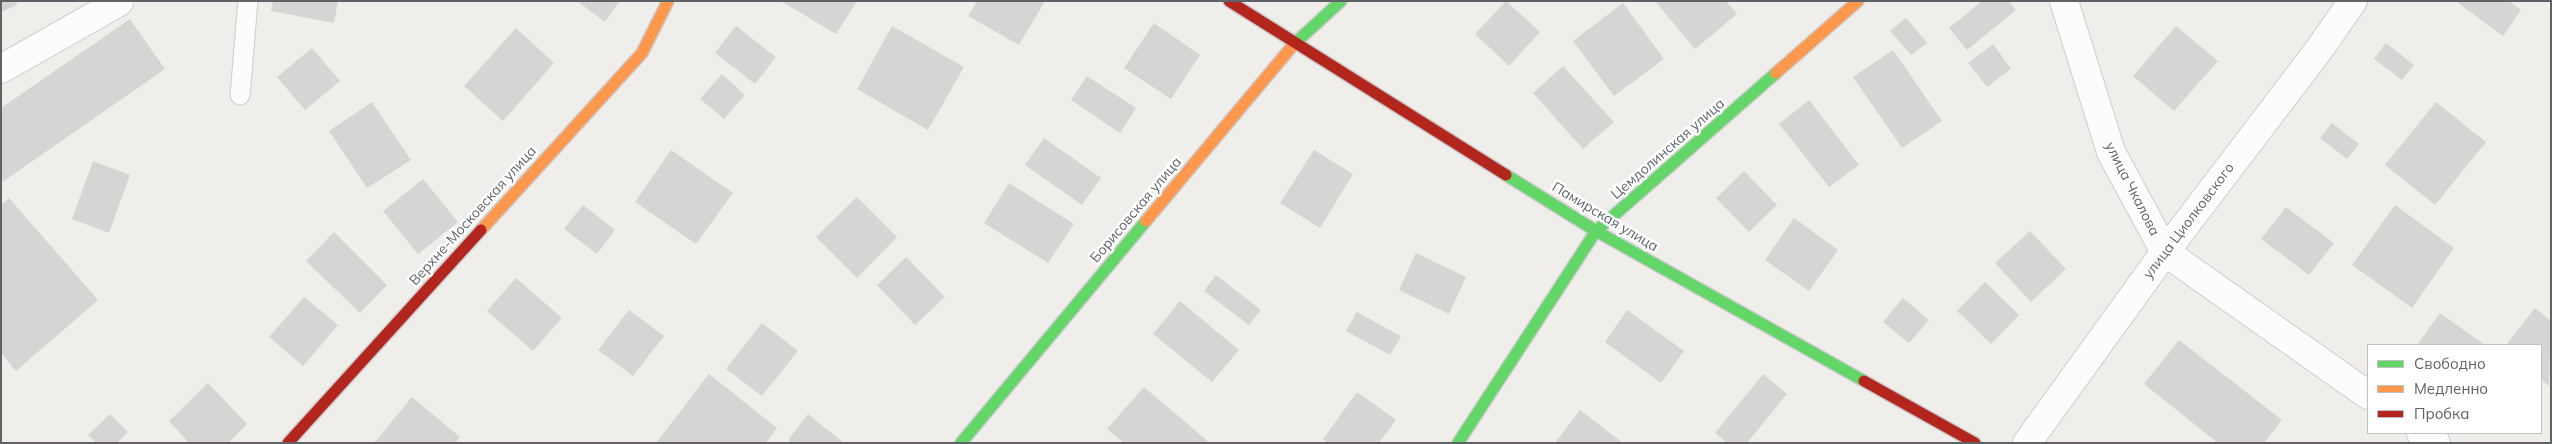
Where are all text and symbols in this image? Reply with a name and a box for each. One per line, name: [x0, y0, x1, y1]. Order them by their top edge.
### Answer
street label: Цемдолинская улица: [1608, 95, 1728, 203]
street label: улица Чкалова: [2101, 139, 2163, 239]
street label: Верхне-Московская улица: [406, 143, 540, 289]
street label: Борисовская улица: [1087, 154, 1185, 266]
street label: улица Циолковского: [2140, 160, 2238, 282]
street label: Памирская улица: [1549, 179, 1661, 255]
legend: [2367, 344, 2542, 434]
text: Свободно: [2414, 354, 2486, 373]
text: Медленно: [2414, 379, 2488, 398]
text: Пробка: [2414, 404, 2469, 423]

